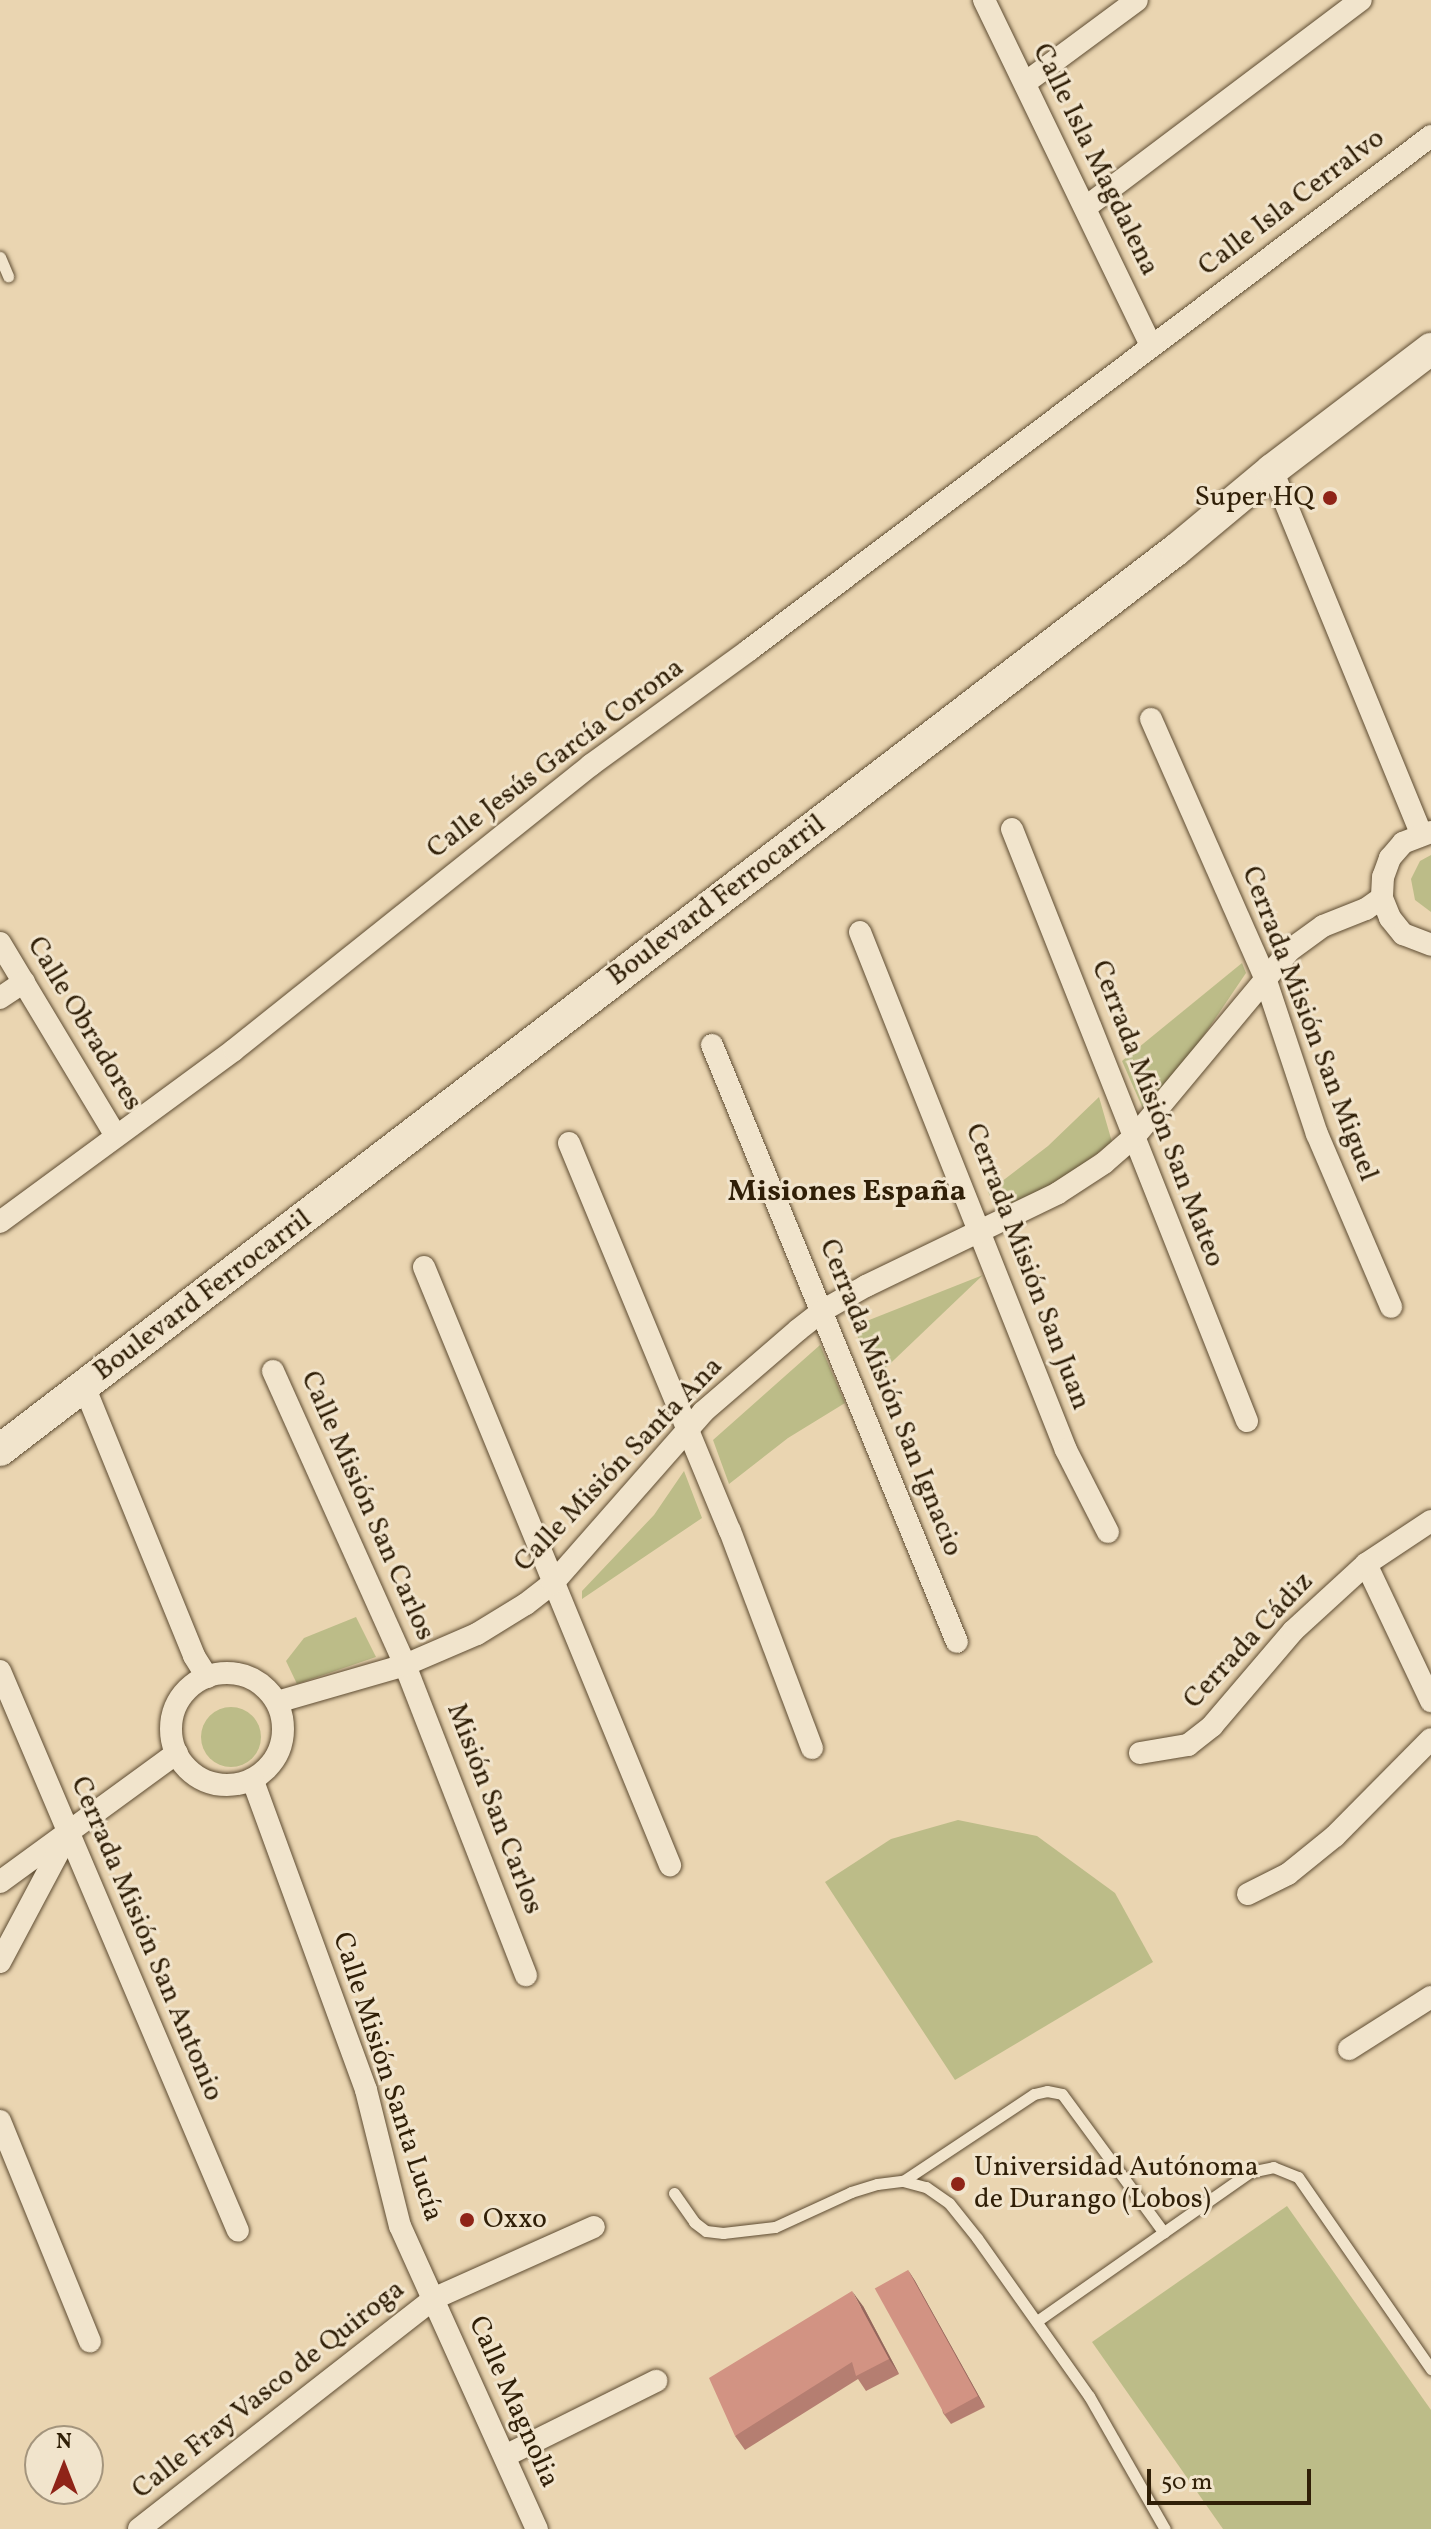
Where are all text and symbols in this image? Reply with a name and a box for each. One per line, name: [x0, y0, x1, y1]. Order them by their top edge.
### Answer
street label: Calle Isla Magdalena: [1024, 38, 1166, 282]
street label: Calle Isla Cerralvo: [1192, 122, 1392, 284]
place label: Super HQ: [1195, 481, 1314, 515]
marker: Super HQ: [1321, 489, 1339, 507]
street label: Calle Jesús García Corona: [421, 651, 691, 867]
street label: Boulevard Ferrocarril: [601, 808, 833, 994]
street label: Cerrada Misión San Miguel: [1233, 862, 1385, 1186]
street label: Calle Obradores: [19, 931, 149, 1117]
street label: Cerrada Misión San Mateo: [1083, 956, 1231, 1272]
street label: Cerrada Misión San Juan: [957, 1119, 1097, 1415]
district label: Misiones España: [728, 1174, 966, 1210]
street label: Boulevard Ferrocarril: [87, 1203, 319, 1389]
street label: Cerrada Misión San Ignacio: [811, 1235, 969, 1561]
street label: Calle Misión Santa Ana: [508, 1351, 730, 1579]
street label: Calle Misión San Carlos: [292, 1366, 442, 1646]
street label: Cerrada Cádiz: [1177, 1566, 1321, 1716]
street label: Misión San Carlos: [438, 1699, 550, 1919]
street label: Cerrada Misión San Antonio: [62, 1772, 230, 2106]
street label: Calle Misión Santa Lucía: [324, 1928, 450, 2226]
place label: Universidad Autónoma de Durango (Lobos): [974, 2151, 1259, 2217]
marker: Universidad Autónoma de Durango (Lobos): [949, 2175, 967, 2193]
place label: Oxxo: [483, 2203, 547, 2237]
marker: Oxxo: [458, 2211, 476, 2229]
street label: Calle Fray Vasco de Quiroga: [125, 2273, 413, 2507]
street label: Calle Magnolia: [460, 2311, 566, 2493]
north arrow: [24, 2425, 104, 2505]
text: N: [56, 2427, 72, 2458]
scale bar: [1151, 2453, 1315, 2503]
text: 50 m: [1161, 2466, 1213, 2500]

